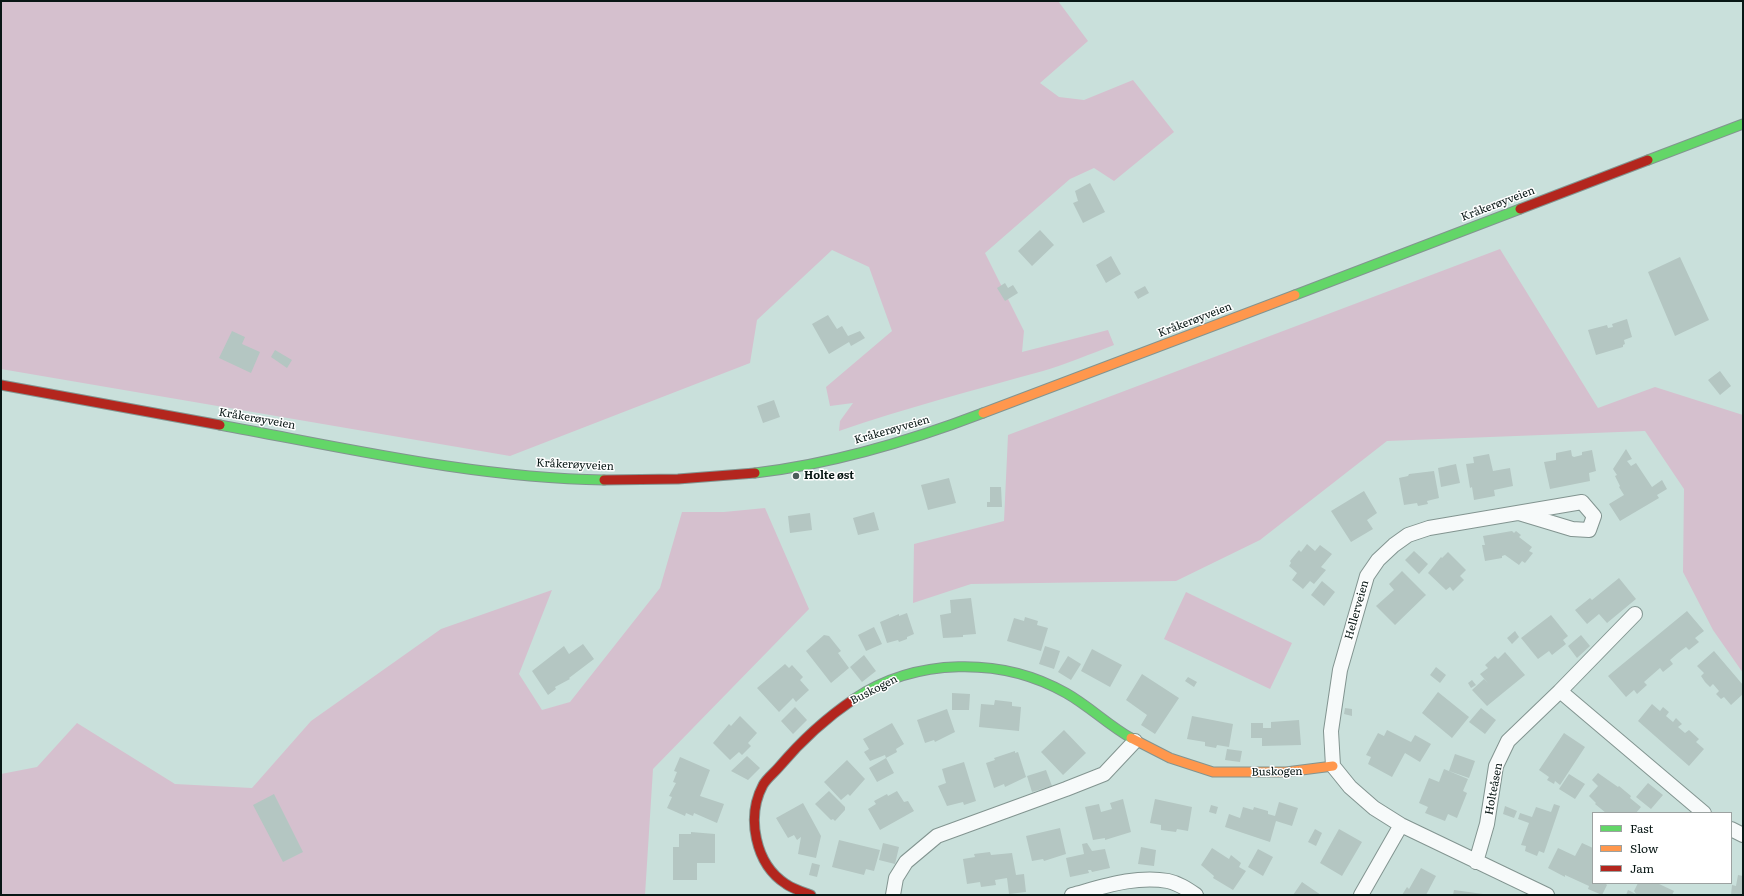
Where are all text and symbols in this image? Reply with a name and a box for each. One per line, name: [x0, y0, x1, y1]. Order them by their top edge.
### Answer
street label: Kråkerøyveien: [1459, 184, 1537, 224]
street label: Kråkerøyveien: [1156, 300, 1234, 340]
street label: Kråkerøyveien: [218, 406, 296, 432]
street label: Kråkerøyveien: [853, 413, 931, 447]
street label: Kråkerøyveien: [536, 456, 614, 474]
place label: Holte øst: [804, 469, 854, 483]
marker: Holte øst: [791, 471, 801, 481]
street label: Hellerveien: [1342, 579, 1372, 641]
street label: Buskogen: [848, 673, 900, 707]
street label: Holteåsen: [1482, 762, 1506, 816]
street label: Buskogen: [1251, 765, 1303, 779]
legend: [1592, 812, 1732, 884]
text: Fast: [1630, 819, 1653, 837]
text: Slow: [1630, 839, 1658, 857]
text: Jam: [1630, 859, 1654, 877]

